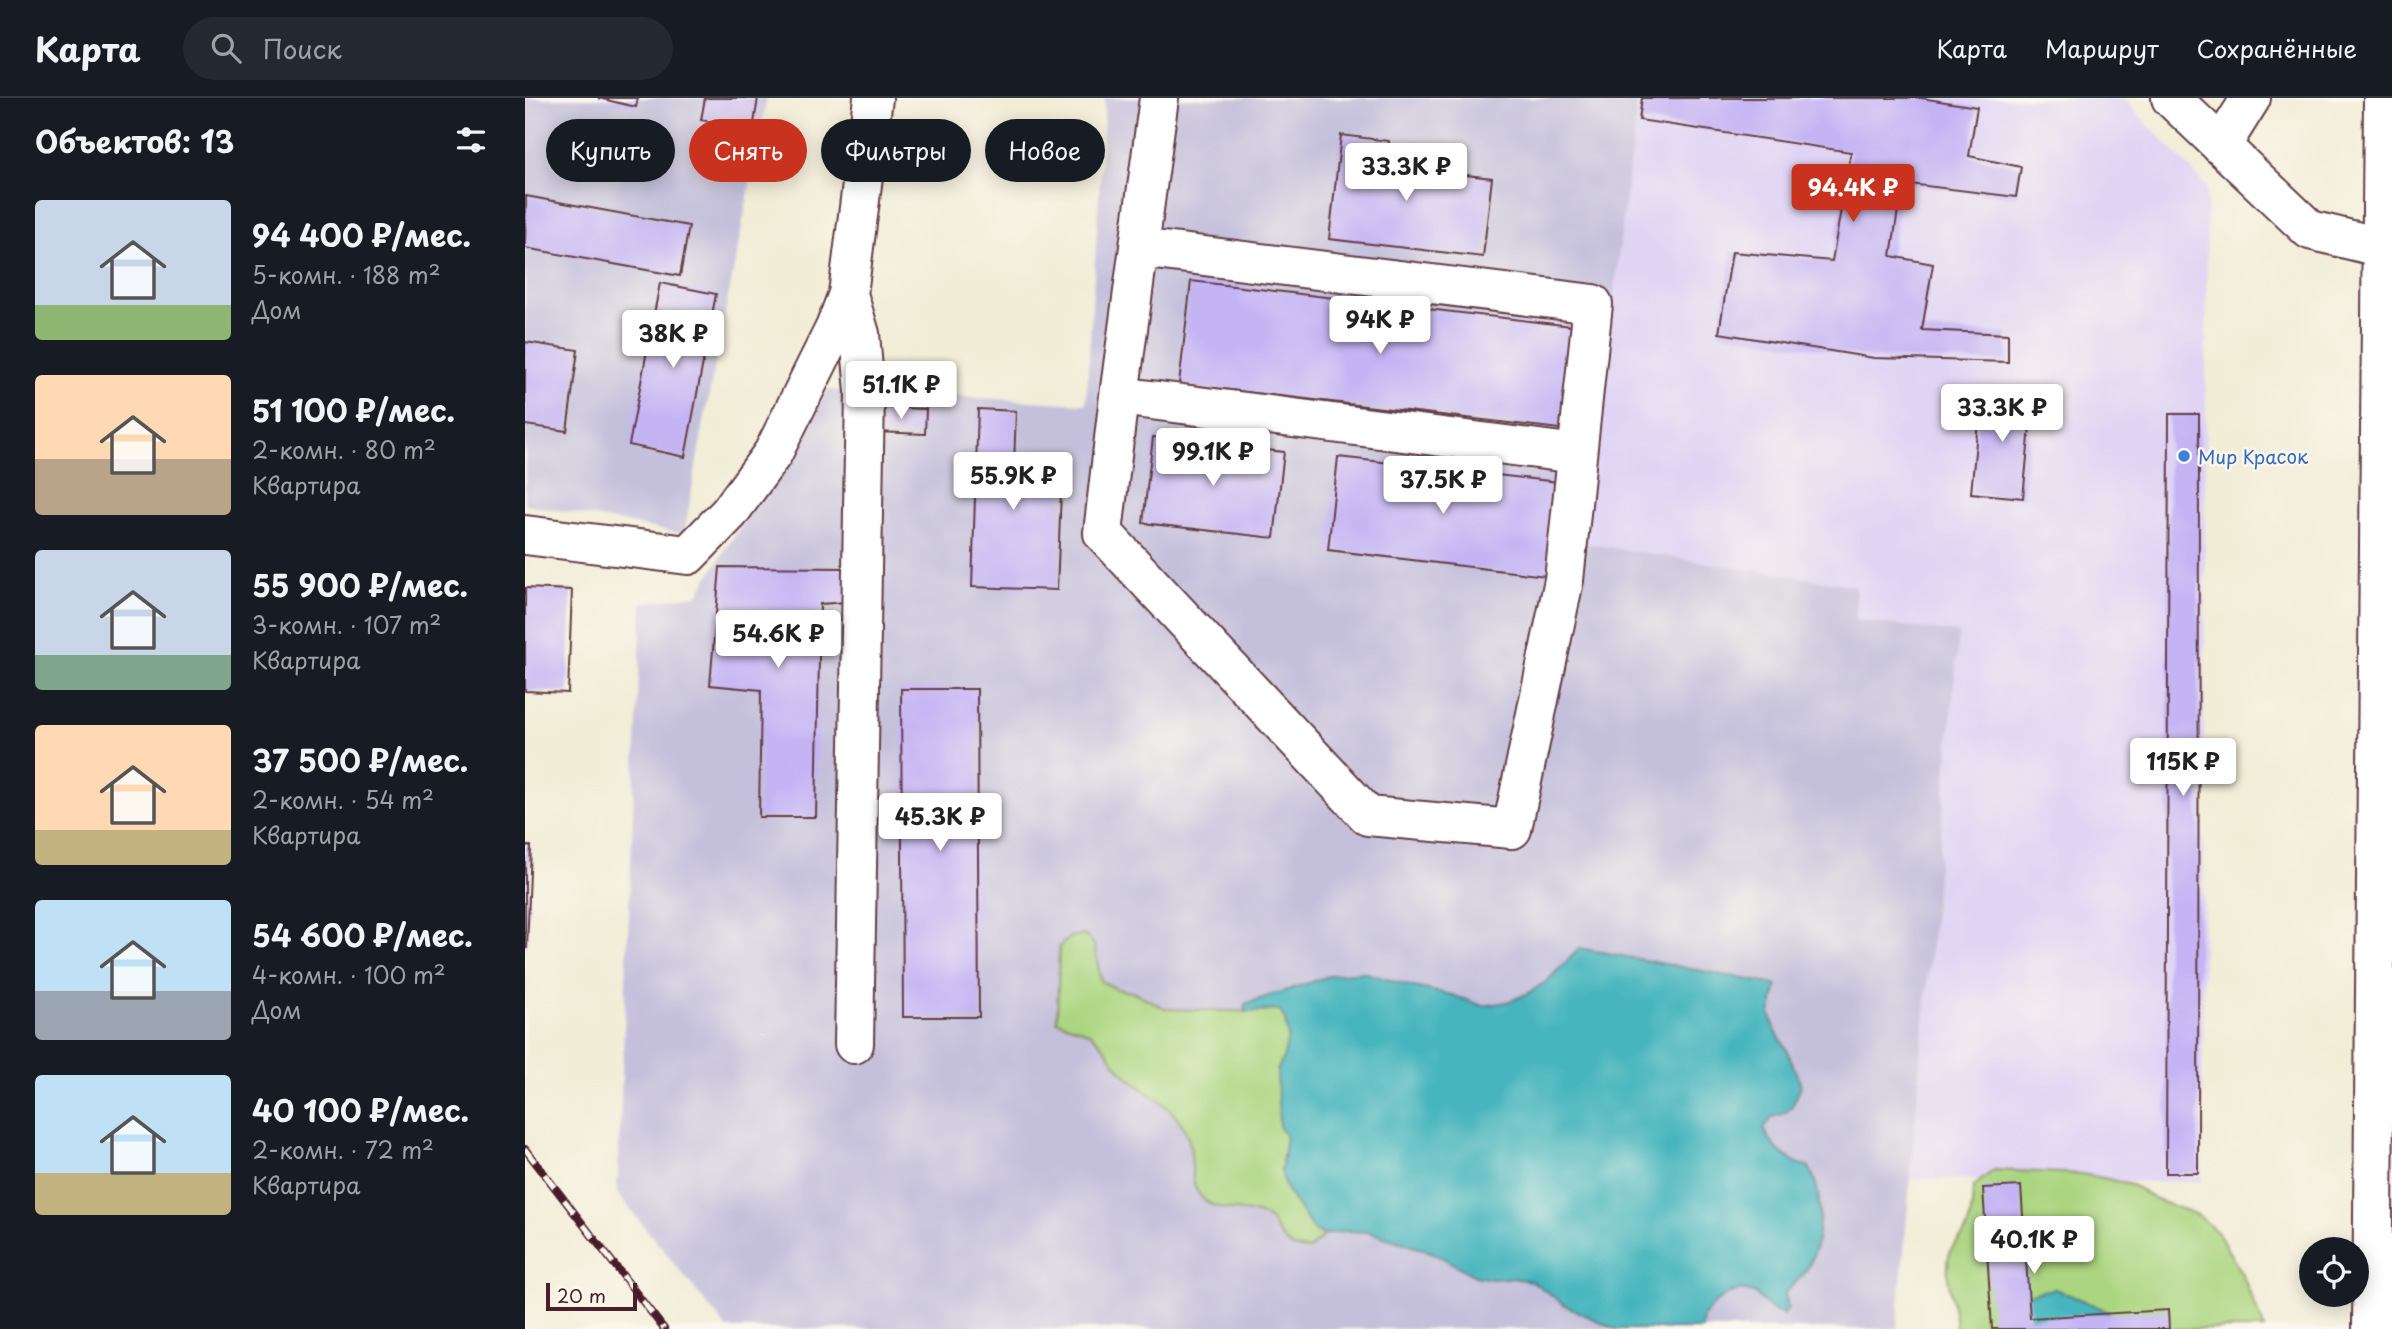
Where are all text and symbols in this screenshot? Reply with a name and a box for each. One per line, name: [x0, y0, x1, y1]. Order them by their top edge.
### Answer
search box: [183, 17, 673, 80]
text: Карта: [35, 23, 141, 73]
icon: search: [207, 29, 245, 67]
text: Поиск: [263, 29, 342, 68]
text: Карта: [1936, 30, 2007, 66]
text: Маршрут: [2045, 30, 2159, 66]
text: Сохранённые: [2197, 30, 2357, 66]
text: Объектов: 13: [35, 118, 234, 163]
chip: Купить: [546, 119, 675, 182]
chip: Снять: [689, 119, 807, 182]
chip: Фильтры: [821, 119, 971, 182]
chip: Новое: [985, 119, 1105, 182]
icon: filters: [452, 121, 490, 159]
pin: 33.3K ₽: [1341, 144, 1471, 203]
text: 33.3K ₽: [1361, 148, 1451, 183]
pin: 94.4K ₽: [1788, 164, 1918, 224]
text: 94.4K ₽: [1808, 169, 1898, 204]
text: 94 400 ₽/мес.: [252, 212, 471, 257]
icon: home: [91, 228, 175, 312]
text: 5-комн. · 188 m²: [252, 257, 441, 292]
text: Дом: [252, 292, 301, 327]
pin: 94K ₽: [1331, 296, 1429, 356]
text: 94K ₽: [1345, 301, 1415, 336]
pin: 38K ₽: [624, 310, 722, 370]
text: 38K ₽: [638, 315, 708, 350]
pin: 51.1K ₽: [836, 362, 966, 421]
text: 51.1K ₽: [862, 366, 940, 401]
pin: 33.3K ₽: [1937, 384, 2067, 444]
text: 51 100 ₽/мес.: [252, 387, 455, 432]
text: 33.3K ₽: [1957, 389, 2047, 424]
icon: home: [91, 403, 175, 487]
pin: 99.1K ₽: [1148, 428, 1278, 488]
text: 2-комн. · 80 m²: [252, 432, 436, 467]
text: 99.1K ₽: [1172, 433, 1254, 468]
place label: Мир Красок: [2198, 442, 2309, 470]
marker: Мир Красок: [2176, 448, 2192, 464]
pin: 55.9K ₽: [948, 452, 1078, 512]
pin: 37.5K ₽: [1378, 456, 1508, 516]
text: 55.9K ₽: [970, 457, 1056, 492]
text: 37.5K ₽: [1399, 461, 1487, 496]
text: Квартира: [252, 467, 360, 502]
text: 55 900 ₽/мес.: [252, 562, 468, 607]
icon: home: [91, 578, 175, 662]
text: 3-комн. · 107 m²: [252, 607, 441, 642]
pin: 54.6K ₽: [713, 610, 843, 670]
text: 54.6K ₽: [732, 615, 824, 650]
text: Квартира: [252, 642, 360, 677]
text: 37 500 ₽/мес.: [252, 737, 468, 782]
pin: 115K ₽: [2126, 738, 2240, 798]
text: 115K ₽: [2146, 743, 2220, 778]
icon: home: [91, 753, 175, 837]
text: 2-комн. · 54 m²: [252, 782, 434, 817]
pin: 45.3K ₽: [875, 794, 1005, 853]
text: 45.3K ₽: [895, 798, 985, 833]
text: Квартира: [252, 817, 360, 852]
text: 54 600 ₽/мес.: [252, 912, 473, 957]
icon: home: [91, 928, 175, 1012]
text: 4-комн. · 100 m²: [252, 957, 446, 992]
text: Дом: [252, 992, 301, 1027]
text: 40 100 ₽/мес.: [252, 1087, 469, 1132]
icon: home: [91, 1103, 175, 1187]
text: 2-комн. · 72 m²: [252, 1132, 434, 1167]
text: Квартира: [252, 1167, 360, 1202]
pin: 40.1K ₽: [1969, 1216, 2099, 1276]
text: 40.1K ₽: [1990, 1221, 2078, 1256]
map controls: [2299, 1237, 2369, 1307]
button: locate: [2299, 1237, 2369, 1307]
scale bar: [546, 1280, 637, 1312]
text: 20 m: [557, 1281, 606, 1309]

